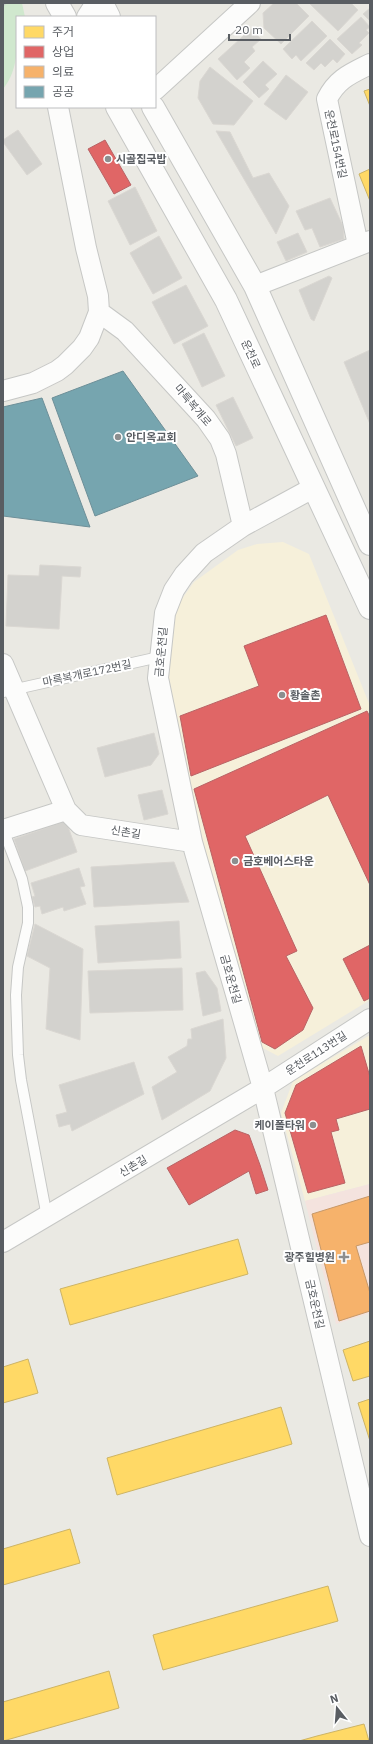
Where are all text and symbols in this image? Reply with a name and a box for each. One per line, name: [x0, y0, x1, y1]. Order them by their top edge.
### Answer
legend: [16, 16, 156, 108]
scale bar: [229, 16, 290, 42]
text: 20 m: [235, 22, 263, 37]
text: 주거: [52, 24, 74, 39]
text: 상업: [52, 44, 74, 59]
text: 의료: [52, 64, 74, 79]
text: 공공: [52, 84, 74, 99]
street label: 운천로154번길: [322, 108, 350, 180]
place label: 시골집국밥: [116, 152, 167, 166]
marker: 시골집국밥: [103, 154, 113, 164]
street label: 운천로: [238, 337, 264, 371]
street label: 마륵복개로: [171, 381, 215, 429]
place label: 안디옥교회: [126, 430, 177, 444]
marker: 안디옥교회: [113, 432, 123, 442]
street label: 금호운천길: [152, 626, 170, 678]
street label: 마륵복개로172번길: [41, 657, 133, 689]
place label: 황솔촌: [290, 688, 320, 702]
marker: 황솔촌: [277, 690, 287, 700]
street label: 신촌길: [110, 823, 142, 841]
place label: 금호베어스타운: [243, 854, 314, 868]
marker: 금호베어스타운: [230, 856, 240, 866]
street label: 금호운천길: [217, 953, 245, 1005]
street label: 운천로113번길: [283, 1028, 349, 1078]
place label: 케이폴타워: [254, 1118, 305, 1132]
marker: 케이폴타워: [308, 1120, 318, 1130]
street label: 신촌길: [116, 1152, 150, 1180]
place label: 광주힐병원: [284, 1250, 335, 1264]
marker: 광주힐병원: [338, 1251, 350, 1263]
street label: 금호운천길: [302, 1278, 328, 1330]
north arrow: [317, 1688, 357, 1728]
text: N: [328, 1691, 340, 1706]

